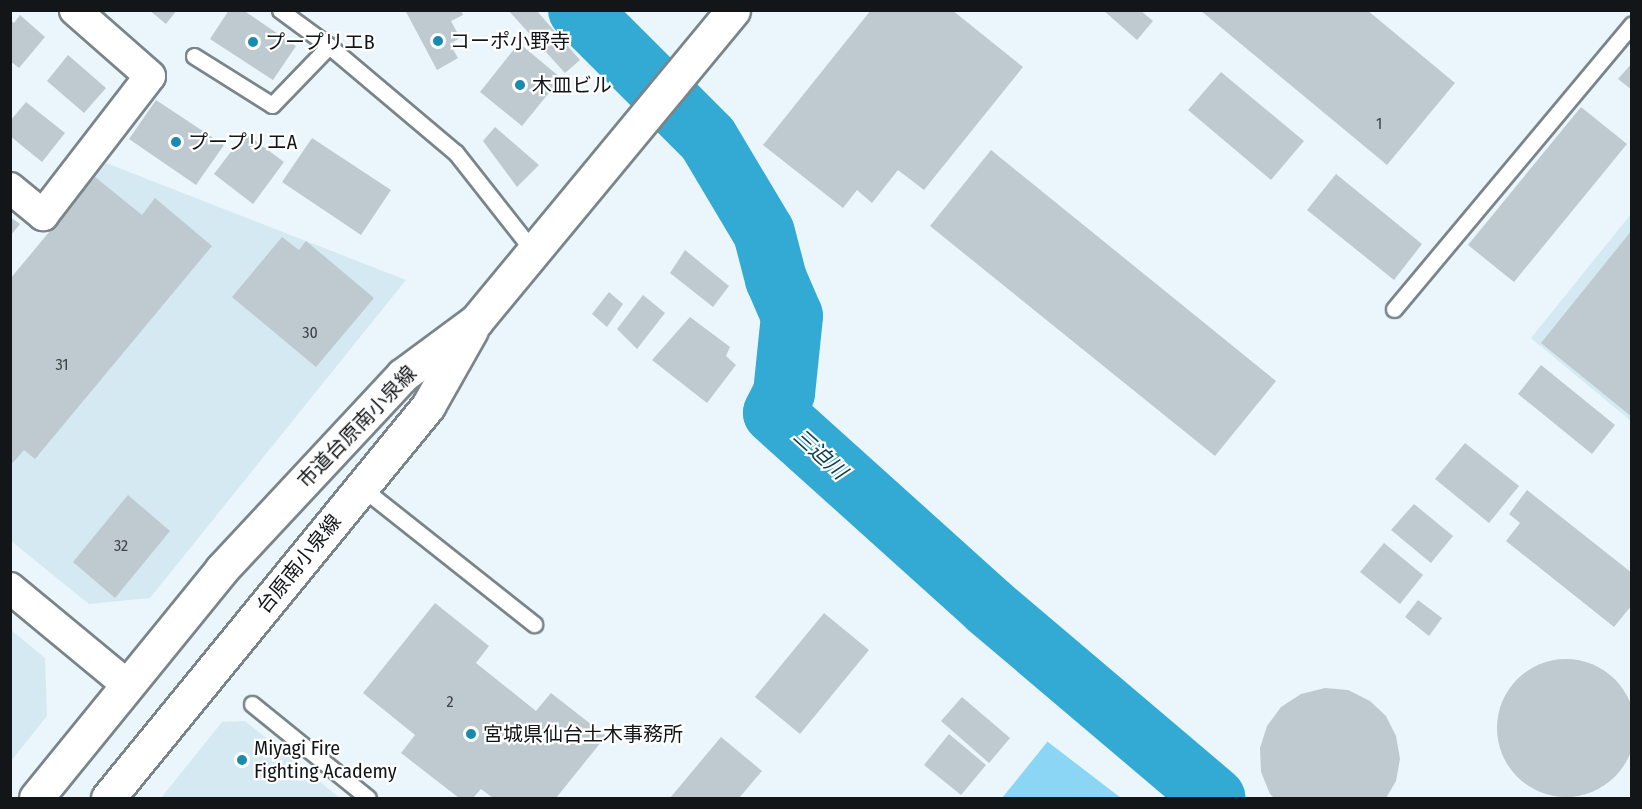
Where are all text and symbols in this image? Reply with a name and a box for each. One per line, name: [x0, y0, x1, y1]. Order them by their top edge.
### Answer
place label: コーポ小野寺: [450, 29, 570, 53]
place label: プープリエB: [265, 30, 376, 54]
marker: コーポ小野寺: [431, 34, 445, 48]
marker: プープリエB: [246, 35, 260, 49]
place label: 木皿ビル: [532, 73, 612, 97]
marker: 木皿ビル: [513, 78, 527, 92]
house number: 1: [1376, 114, 1382, 134]
place label: プープリエA: [188, 130, 299, 154]
marker: プープリエA: [169, 135, 183, 149]
house number: 30: [302, 323, 318, 343]
house number: 31: [55, 355, 69, 375]
street label: 市道台原南小泉線: [293, 361, 421, 493]
water label: 三迫川: [788, 424, 852, 484]
street label: 台原南小泉線: [252, 510, 346, 618]
house number: 32: [114, 536, 128, 556]
house number: 2: [446, 692, 454, 712]
place label: 宮城県仙台土木事務所: [483, 722, 683, 746]
marker: 宮城県仙台土木事務所: [464, 727, 478, 741]
place label: Miyagi Fire Fighting Academy: [254, 736, 397, 783]
marker: Miyagi Fire Fighting Academy: [235, 753, 249, 767]

